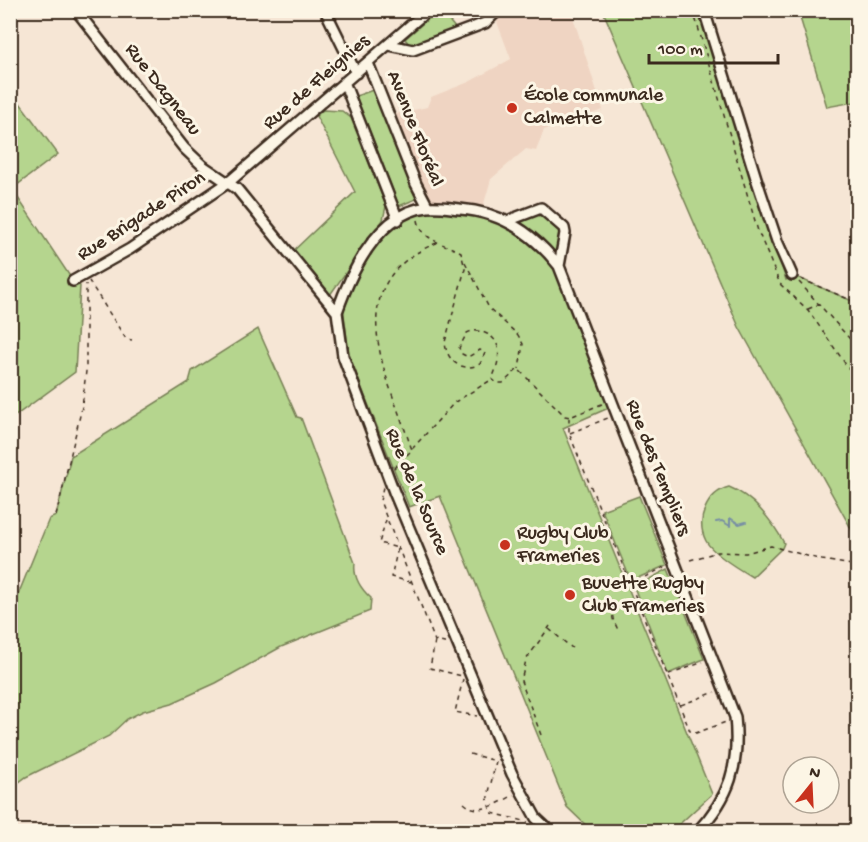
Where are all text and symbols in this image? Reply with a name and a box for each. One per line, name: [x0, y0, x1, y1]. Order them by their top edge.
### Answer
scale bar: [649, 27, 778, 65]
street label: Rue de Fleignies: [259, 30, 376, 136]
street label: Rue Dagneau: [119, 39, 206, 141]
text: 100 m: [657, 40, 703, 61]
street label: Avenue Floréal: [380, 68, 448, 190]
place label: École communale Calmette: [524, 84, 664, 131]
marker: École communale Calmette: [505, 101, 519, 115]
street label: Rue Brigade Piron: [74, 167, 211, 267]
street label: Rue des Templiers: [619, 397, 695, 540]
street label: Rue de la Source: [379, 425, 453, 559]
place label: Rugby Club Frameries: [516, 523, 609, 569]
marker: Rugby Club Frameries: [498, 538, 512, 552]
place label: Buvette Rugby Club Frameries: [581, 573, 705, 619]
marker: Buvette Rugby Club Frameries: [563, 588, 577, 602]
north arrow: [781, 755, 841, 815]
text: N: [807, 763, 823, 785]

